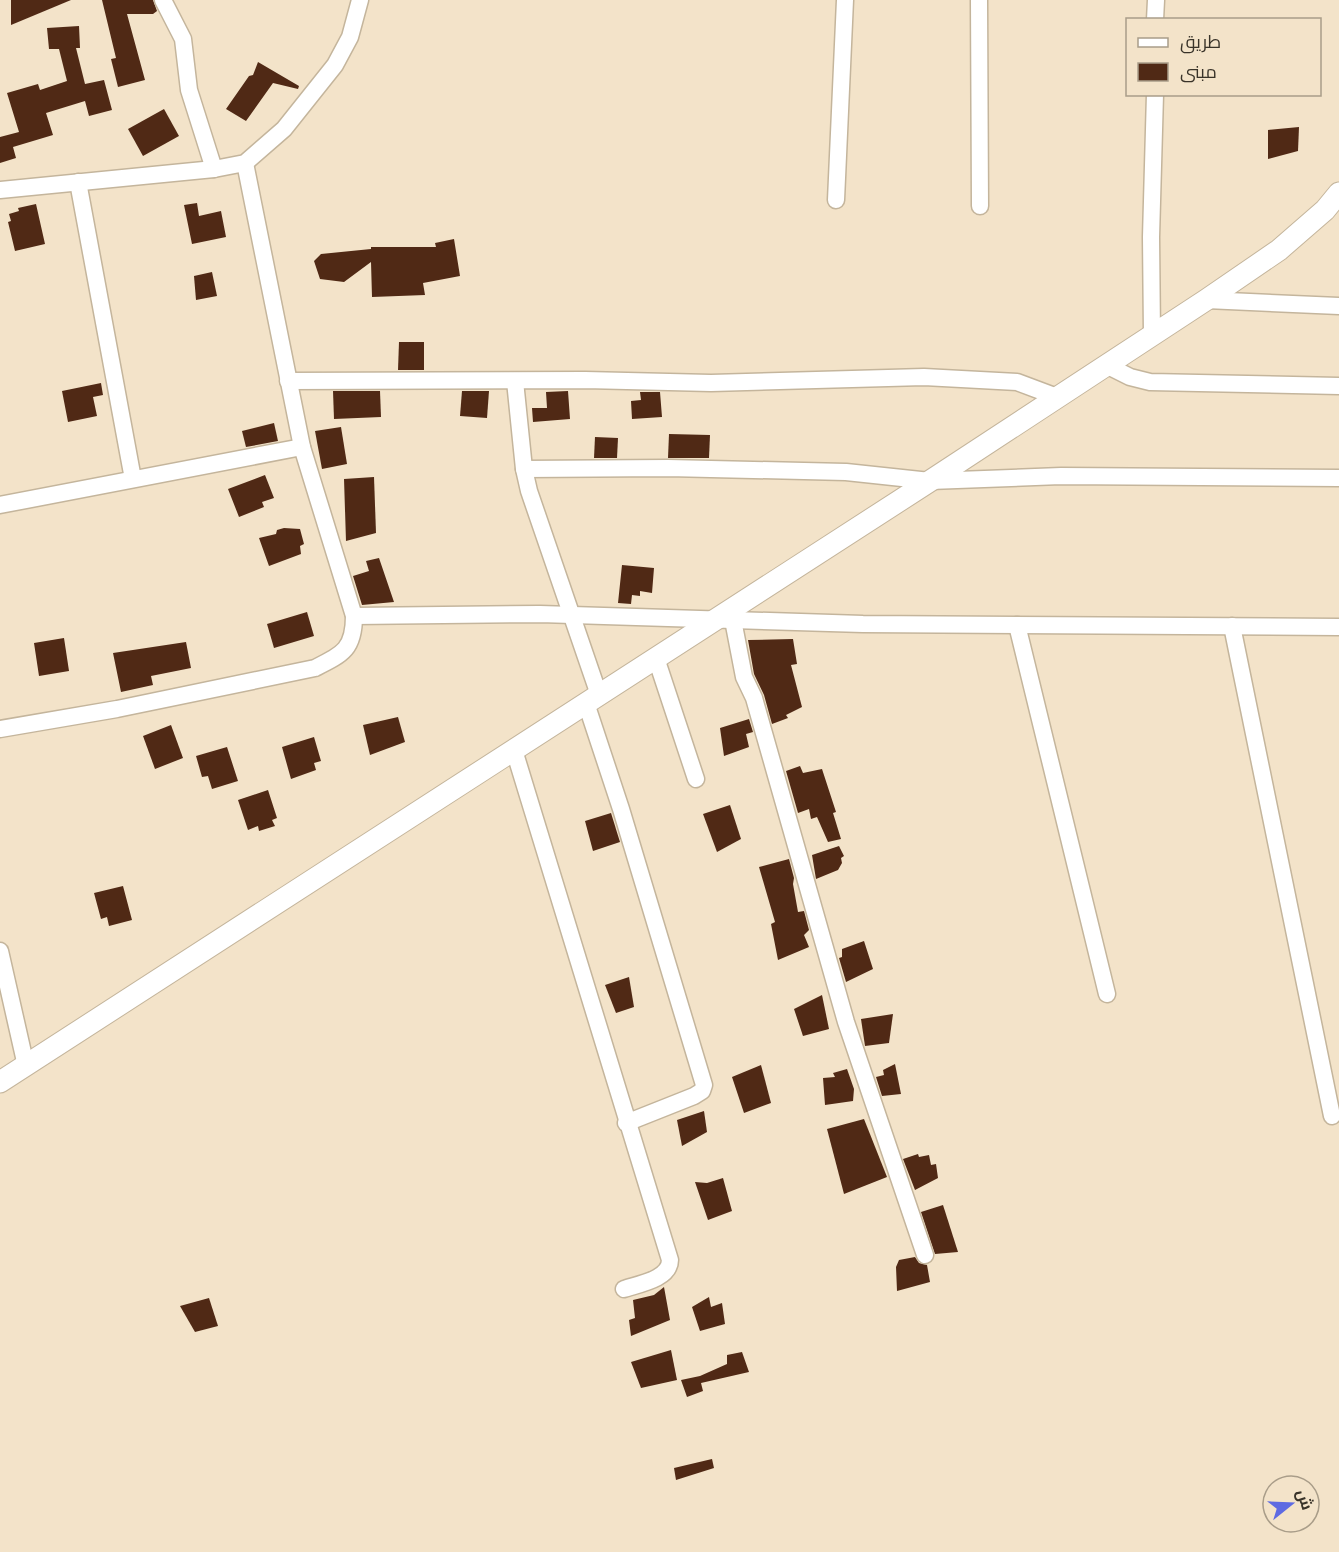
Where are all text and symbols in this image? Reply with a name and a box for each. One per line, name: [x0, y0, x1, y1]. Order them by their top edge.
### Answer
legend: [1126, 18, 1321, 96]
text: طريق: [1180, 30, 1221, 54]
text: مبنى: [1180, 60, 1217, 83]
north arrow: [1261, 1474, 1321, 1534]
text: ش: [1293, 1487, 1318, 1512]

